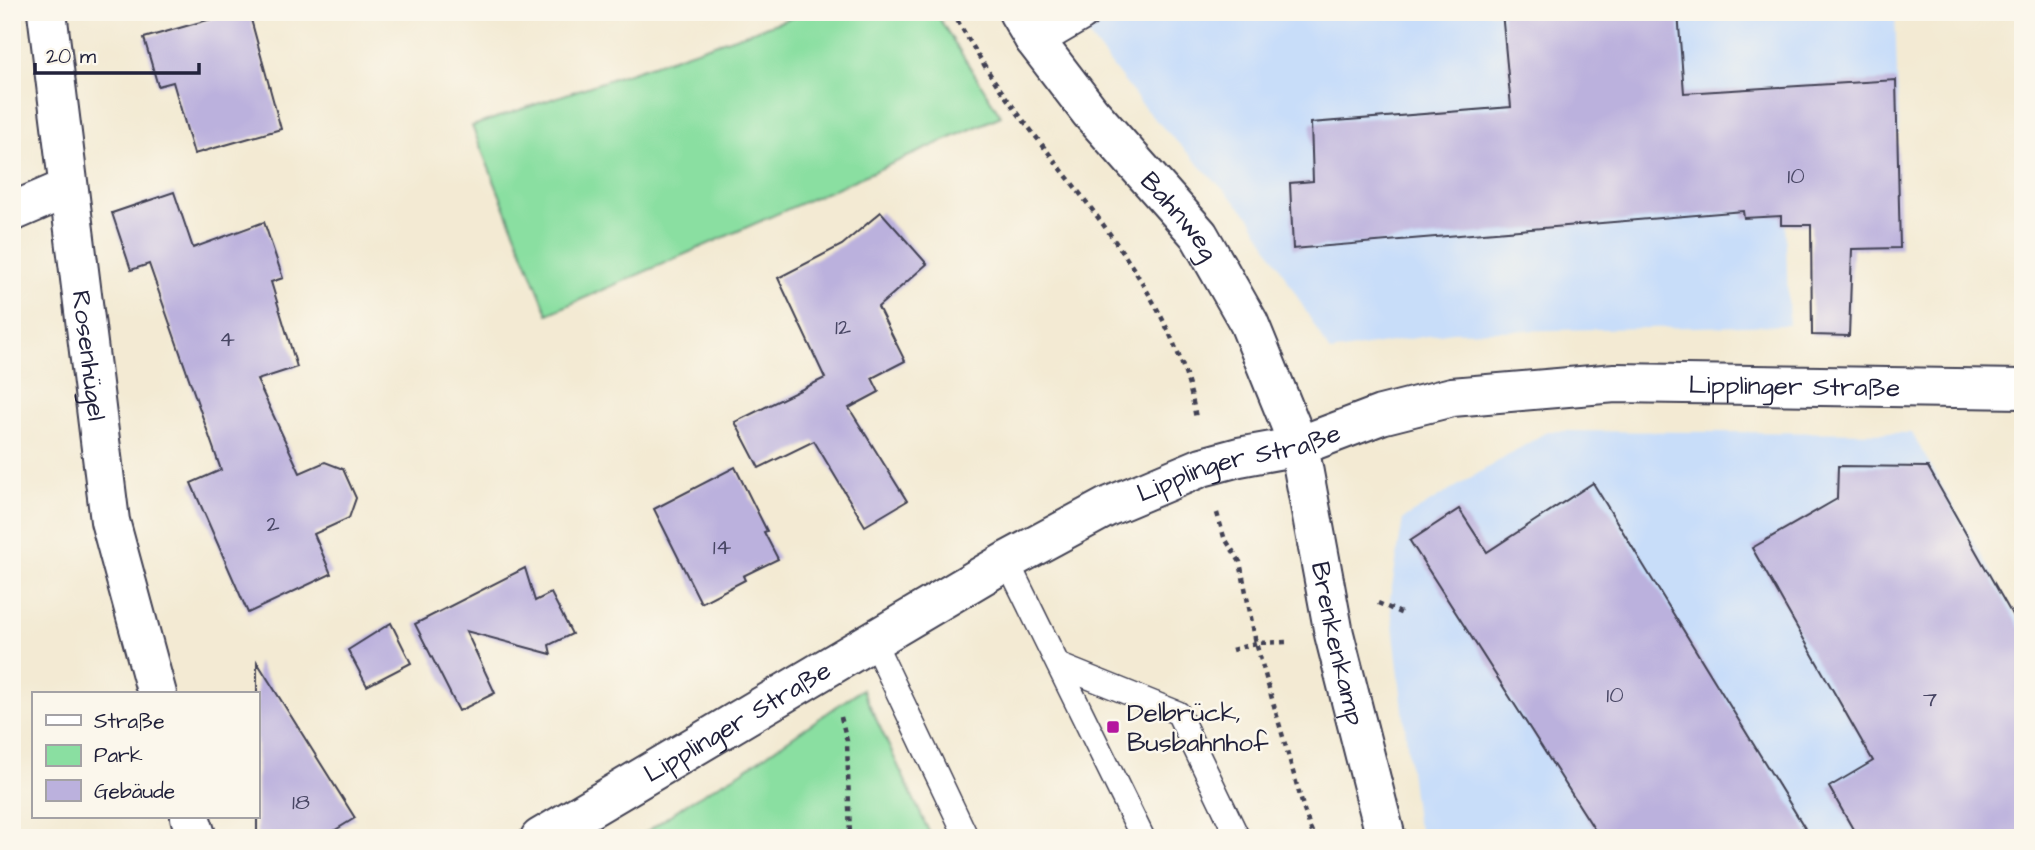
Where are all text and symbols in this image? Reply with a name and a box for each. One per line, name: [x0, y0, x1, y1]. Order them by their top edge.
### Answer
scale bar: [35, 32, 200, 76]
text: 20 m: [46, 42, 97, 71]
house number: 10: [1787, 160, 1805, 192]
street label: Bahnweg: [1132, 164, 1227, 268]
street label: Rosenhügel: [63, 288, 114, 423]
house number: 12: [835, 311, 851, 343]
house number: 4: [219, 323, 235, 355]
street label: Lipplinger Straße: [1688, 367, 1900, 406]
street label: Lipplinger Straße: [1131, 415, 1346, 511]
house number: 2: [266, 508, 280, 540]
house number: 14: [713, 531, 732, 563]
street label: Brenkenkamp: [1302, 559, 1374, 729]
street label: Lipplinger Straße: [637, 653, 838, 791]
house number: 10: [1606, 679, 1624, 711]
house number: 7: [1923, 683, 1937, 715]
legend: [32, 692, 259, 818]
place label: Delbrück, Busbahnhof: [1127, 695, 1269, 761]
text: Straße: [94, 707, 165, 736]
marker: Delbrück, Busbahnhof: [1105, 719, 1121, 735]
text: Park: [94, 741, 143, 770]
text: Gebäude: [94, 777, 175, 806]
house number: 18: [292, 786, 310, 818]

